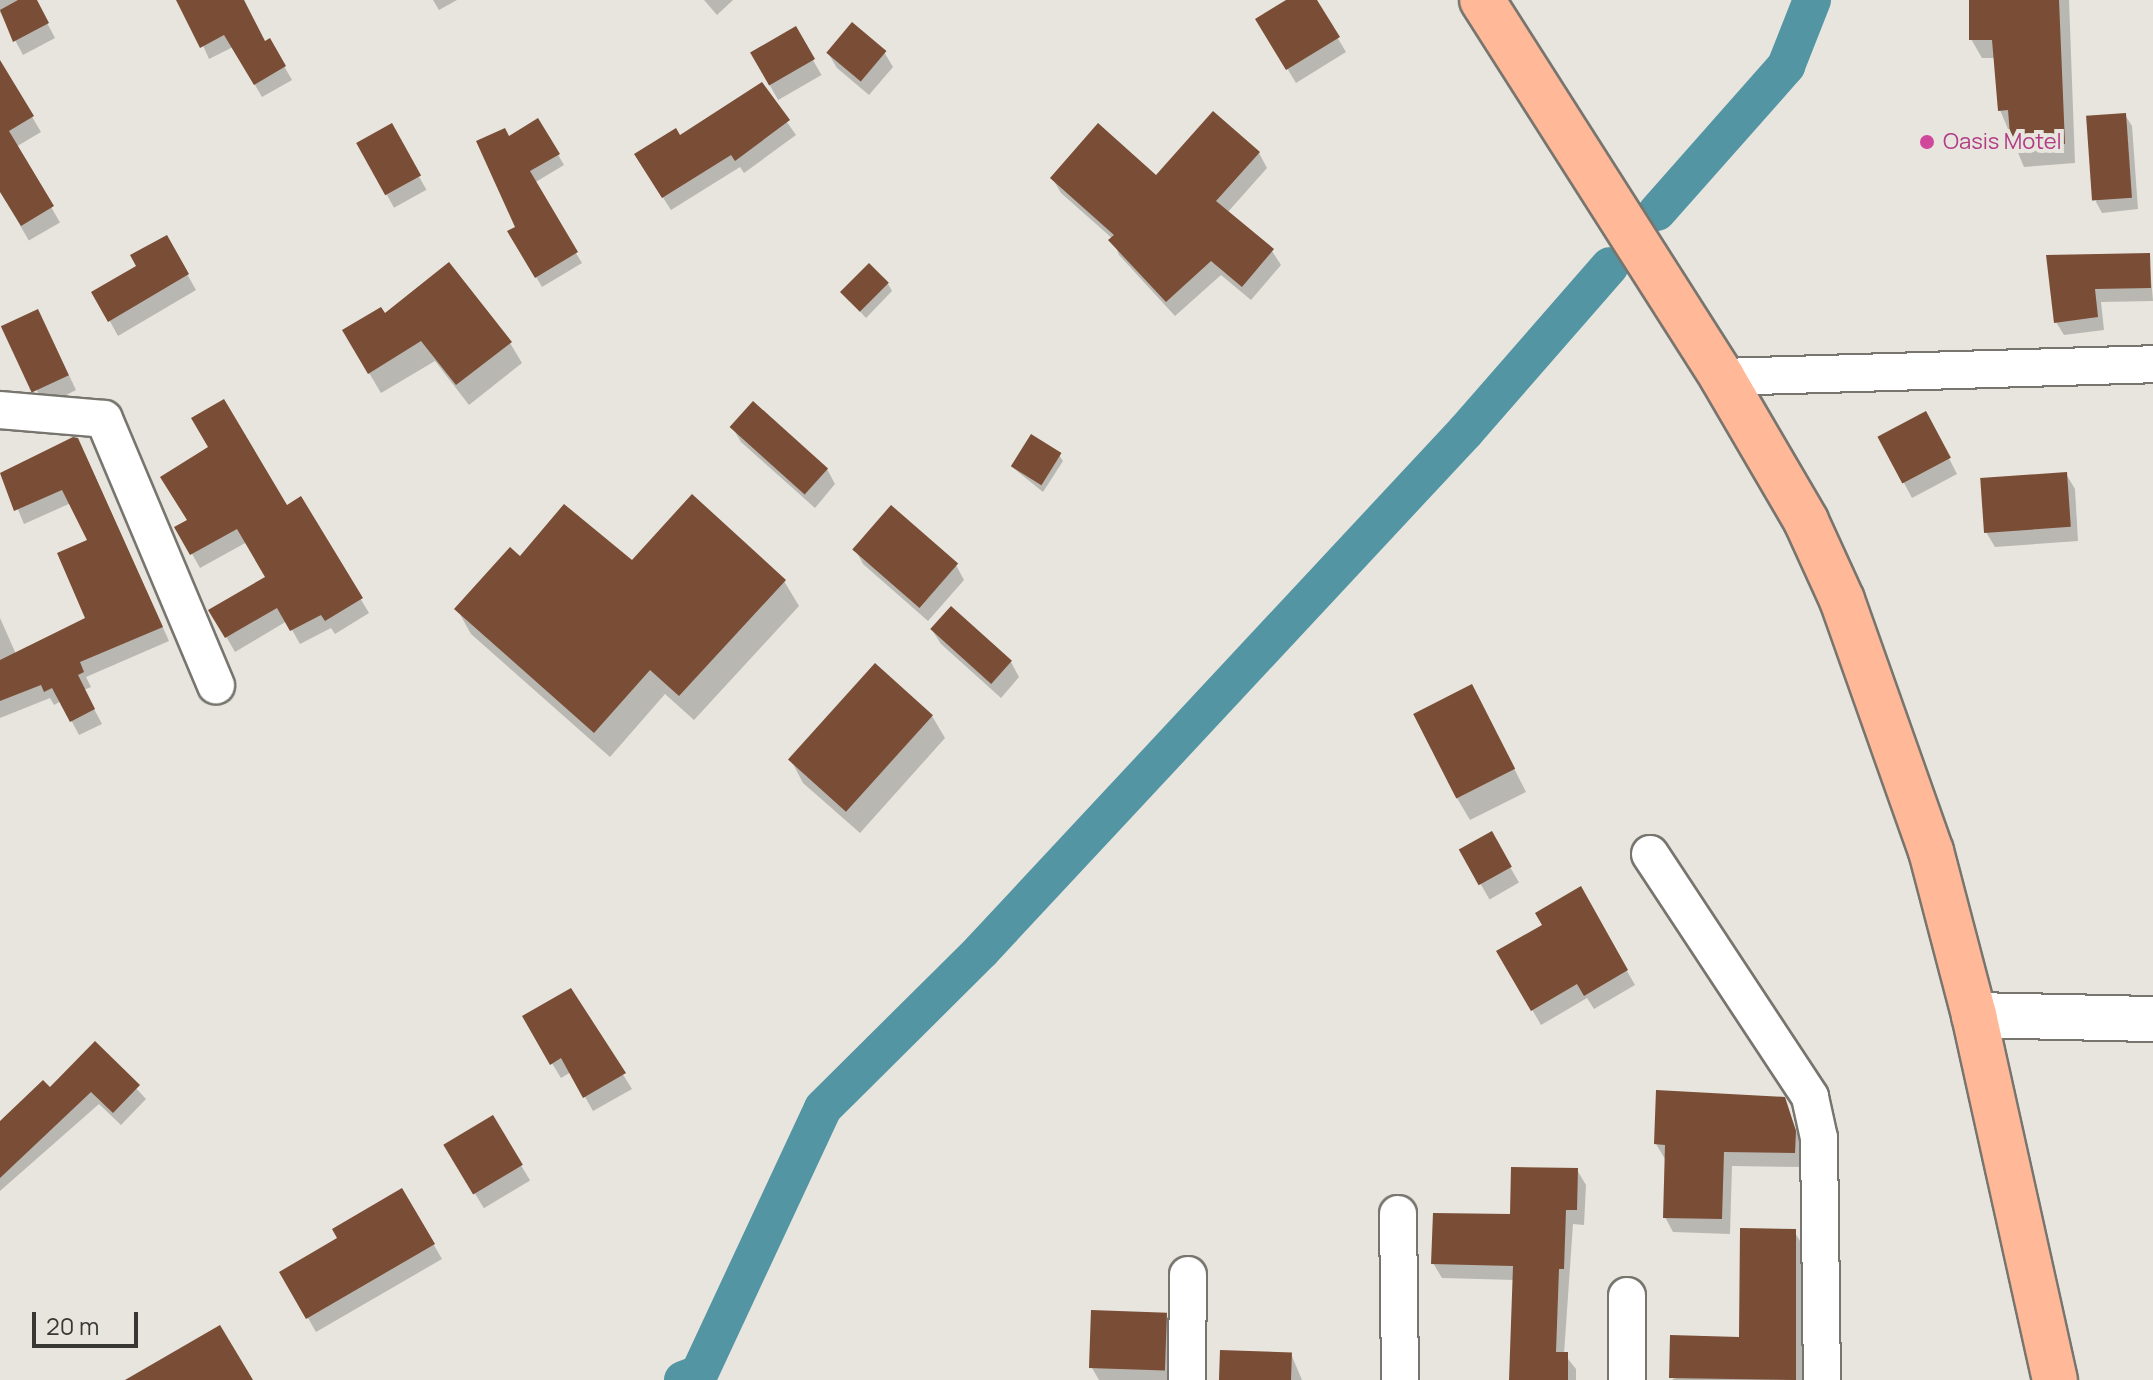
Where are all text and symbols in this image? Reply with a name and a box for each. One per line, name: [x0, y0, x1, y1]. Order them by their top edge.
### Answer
place label: Oasis Motel: [1943, 129, 2062, 155]
marker: Oasis Motel: [1918, 133, 1936, 151]
scale bar: [36, 1296, 142, 1346]
text: 20 m: [46, 1309, 99, 1342]

